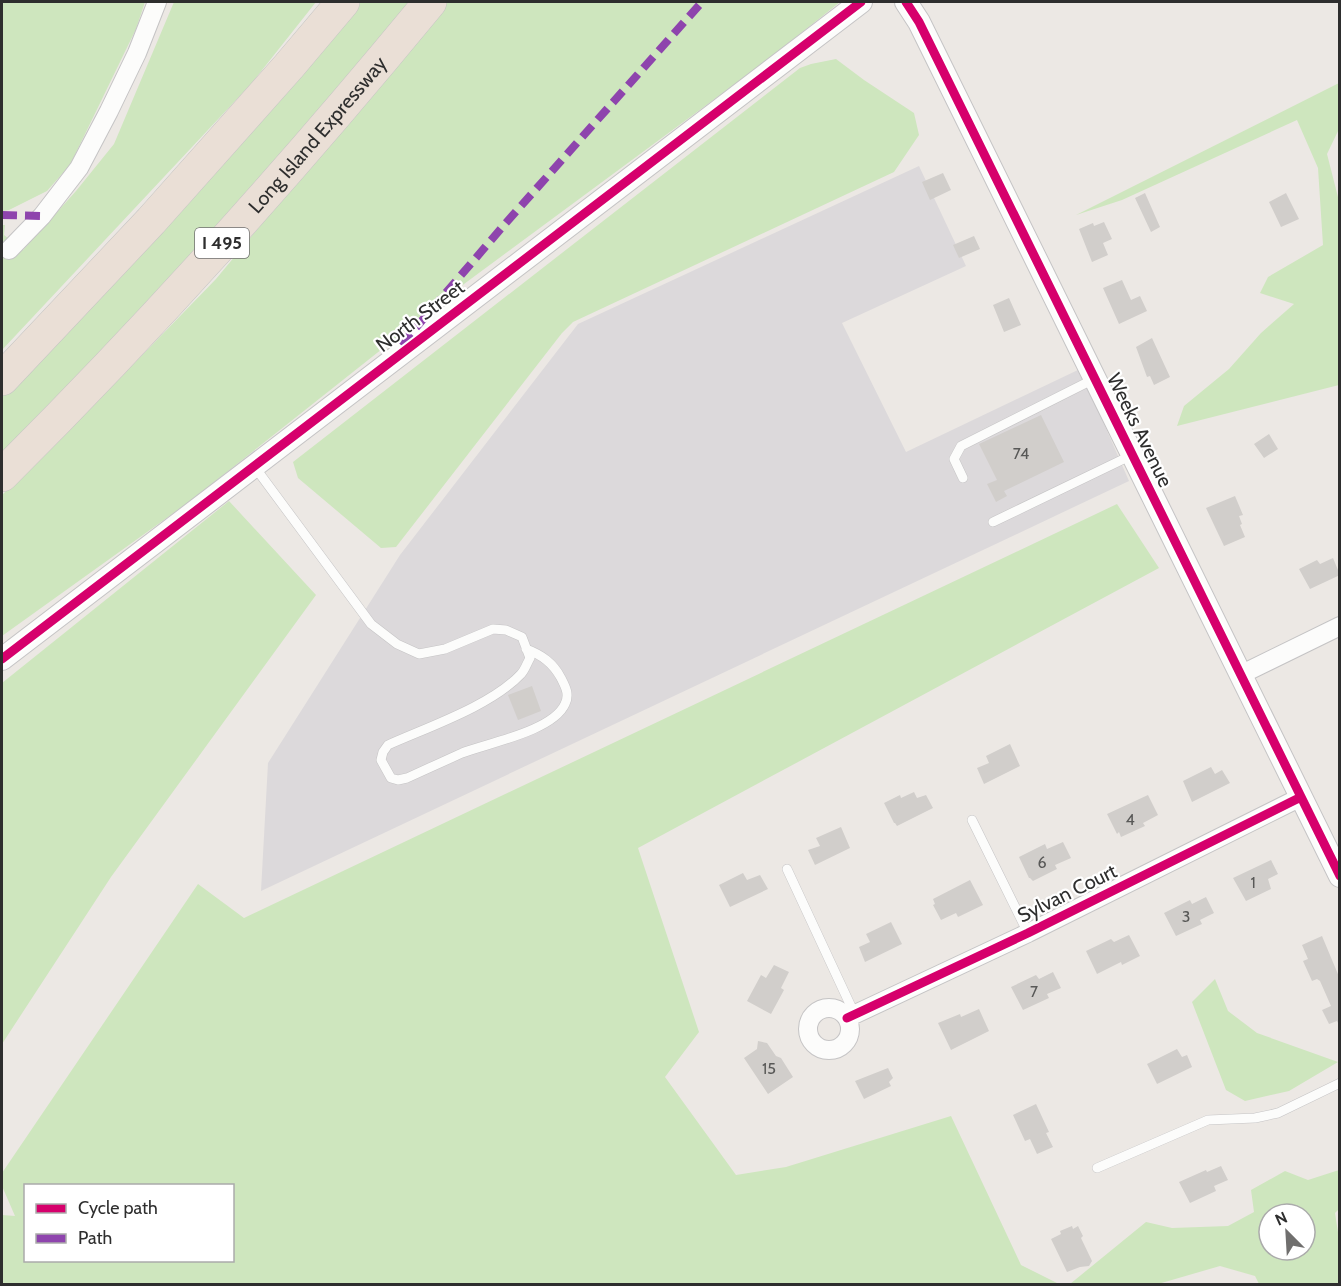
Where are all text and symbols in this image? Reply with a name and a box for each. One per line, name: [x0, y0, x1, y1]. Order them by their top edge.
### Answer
street label: Long Island Expressway: [243, 52, 392, 218]
road number: I 495: [195, 228, 249, 258]
street label: North Street: [371, 275, 469, 357]
street label: Weeks Avenue: [1102, 369, 1178, 491]
house number: 74: [1013, 444, 1029, 463]
house number: 4: [1125, 810, 1135, 829]
house number: 6: [1037, 853, 1047, 872]
street label: Sylvan Court: [1013, 859, 1121, 927]
house number: 1: [1250, 873, 1256, 892]
house number: 3: [1182, 907, 1190, 926]
house number: 7: [1030, 982, 1038, 1001]
house number: 15: [762, 1059, 776, 1078]
legend: [24, 1184, 234, 1262]
text: Cycle path: [78, 1197, 158, 1219]
north arrow: [1257, 1202, 1317, 1262]
text: N: [1272, 1208, 1290, 1230]
text: Path: [78, 1227, 112, 1249]

